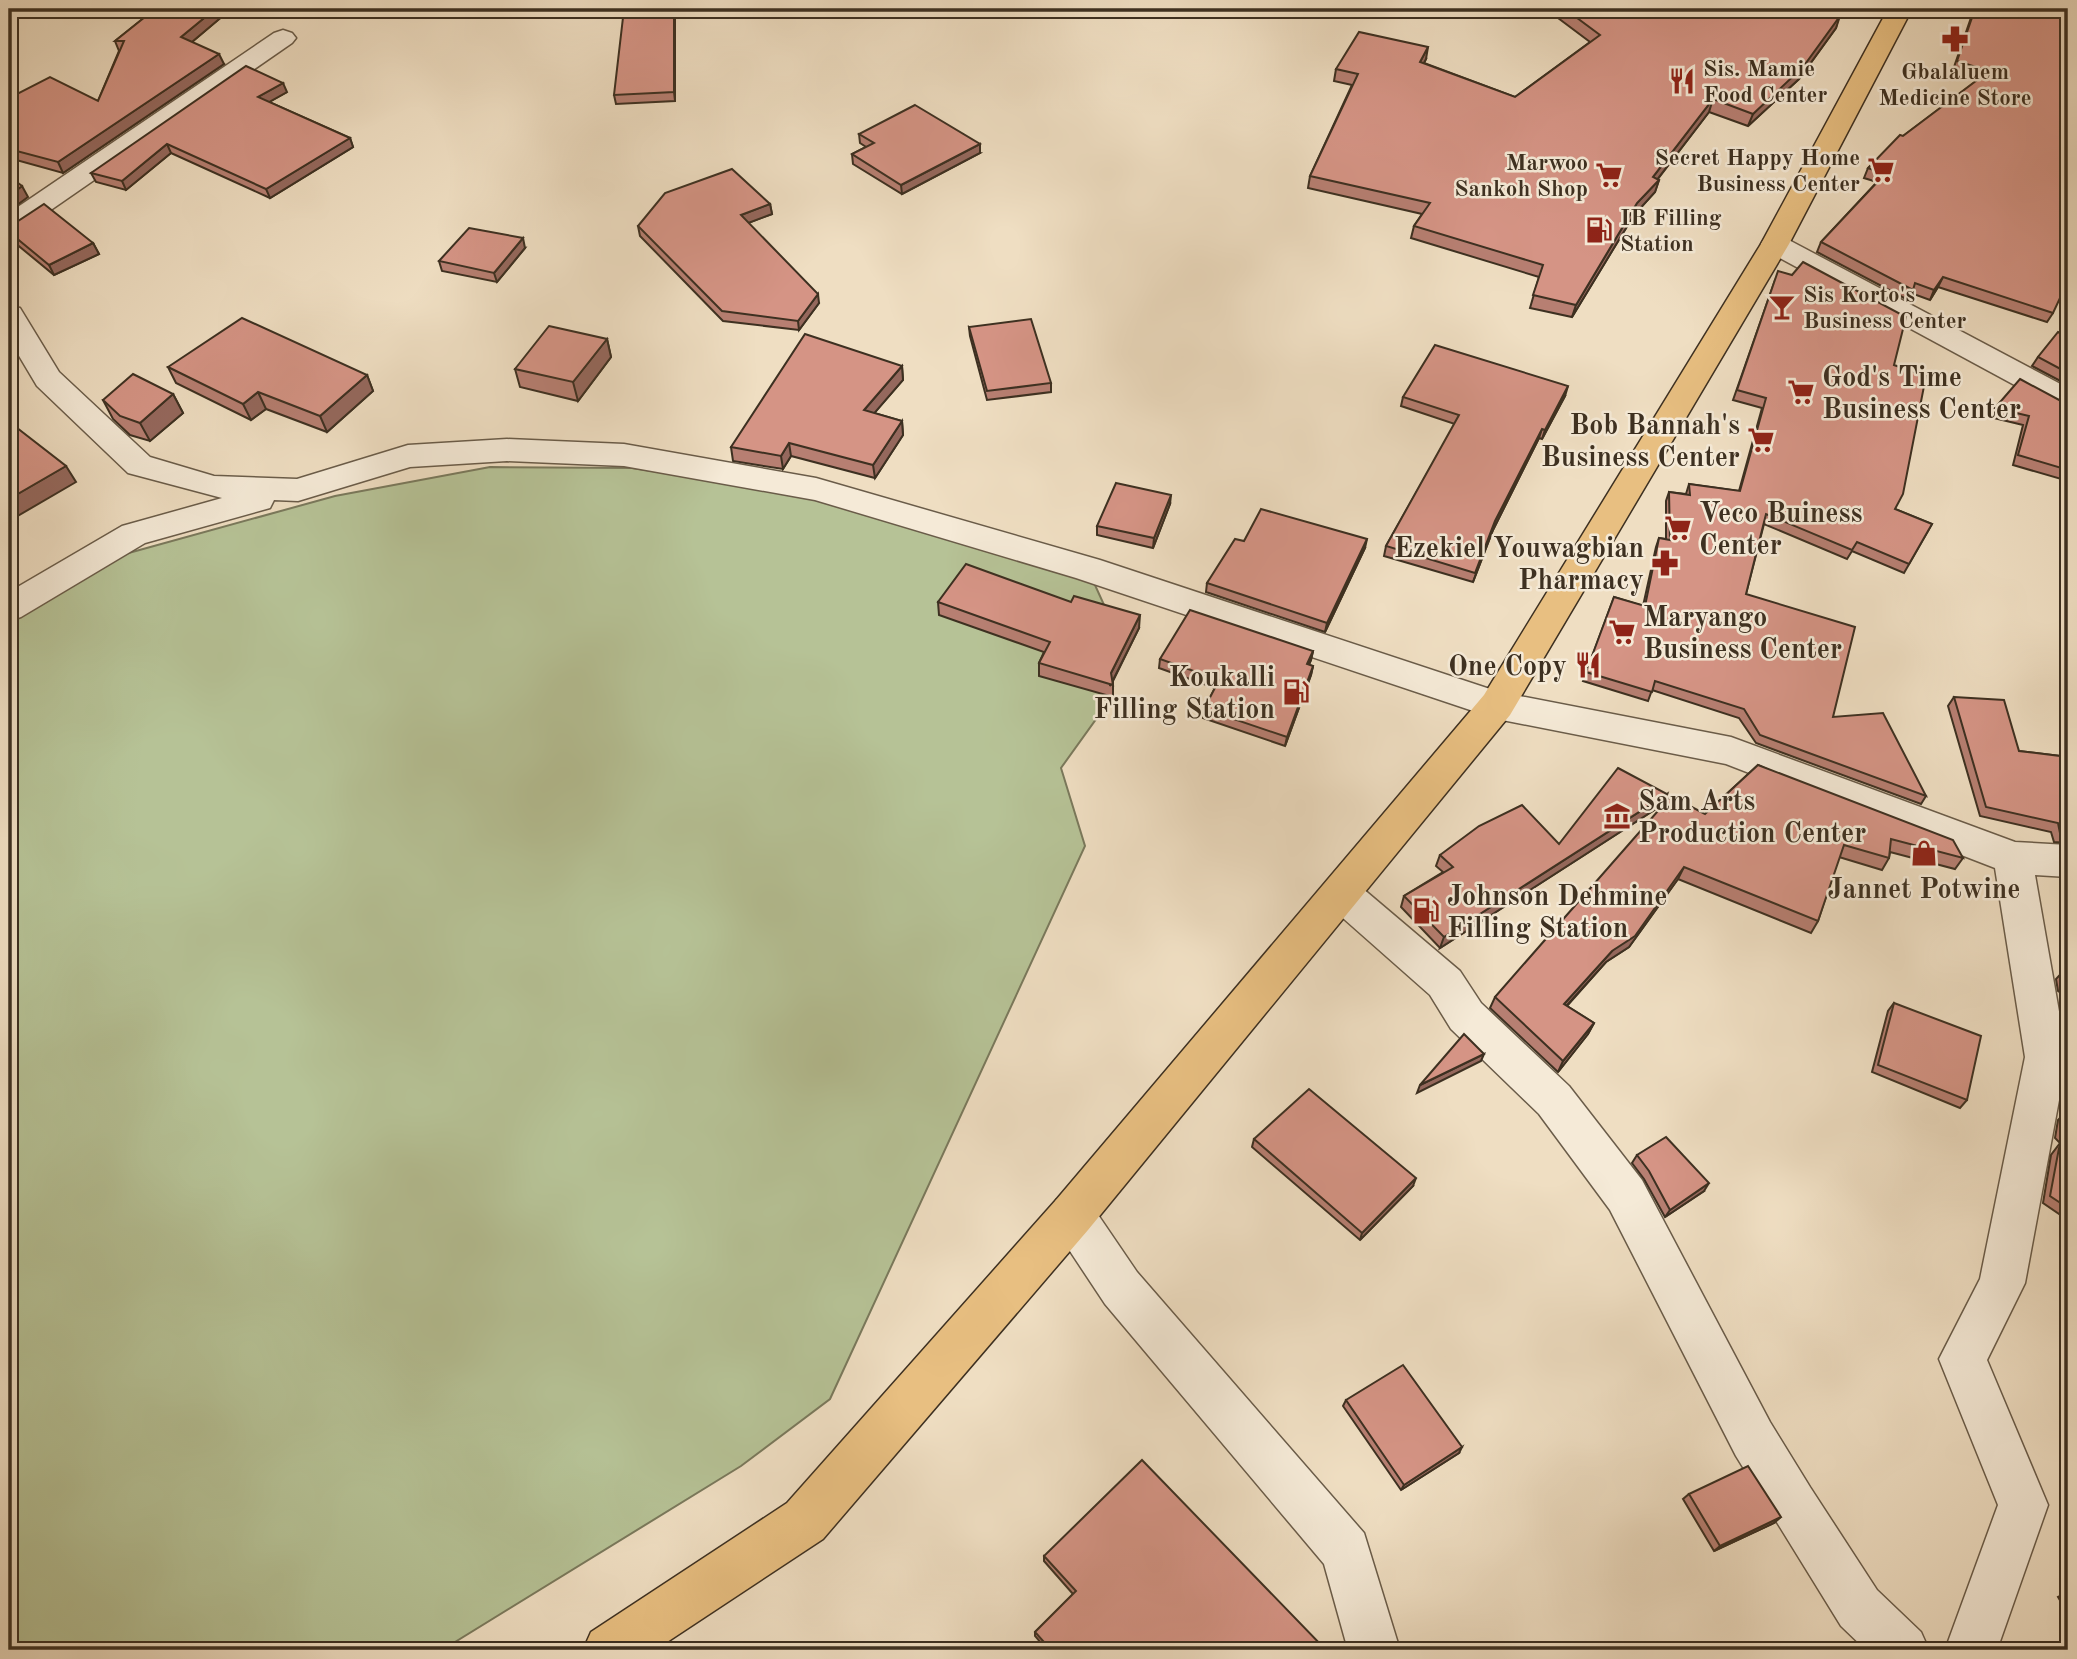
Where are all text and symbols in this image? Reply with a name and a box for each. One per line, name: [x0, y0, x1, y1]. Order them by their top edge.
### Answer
pharmacy icon: Gbalaluem Medicine Store: [1940, 24, 1970, 54]
place label: Sis. Mamie Food Center: [1703, 58, 1827, 107]
place label: Gbalaluem Medicine Store: [1878, 61, 2032, 110]
restaurant icon: Sis. Mamie Food Center: [1667, 66, 1697, 96]
place label: Secret Happy Home Business Center: [1655, 147, 1860, 196]
place label: Marwoo Sankoh Shop: [1454, 152, 1588, 201]
supermarket icon: Secret Happy Home Business Center: [1866, 155, 1896, 185]
supermarket icon: Marwoo Sankoh Shop: [1594, 160, 1624, 190]
place label: IB Filling Station: [1620, 207, 1722, 256]
fuel station icon: IB Filling Station: [1584, 215, 1614, 245]
place label: Sis Korto's Business Center: [1803, 284, 1967, 333]
bar icon: Sis Korto's Business Center: [1767, 292, 1797, 322]
place label: God's Time Business Center: [1822, 365, 2021, 425]
supermarket icon: God's Time Business Center: [1786, 377, 1816, 407]
place label: Bob Bannah's Business Center: [1541, 413, 1740, 473]
supermarket icon: Bob Bannah's Business Center: [1746, 425, 1776, 455]
place label: Veco Buiness Center: [1699, 501, 1863, 561]
supermarket icon: Veco Buiness Center: [1663, 513, 1693, 543]
place label: Ezekiel Youwagbian Pharmacy: [1394, 536, 1644, 596]
pharmacy icon: Ezekiel Youwagbian Pharmacy: [1650, 548, 1680, 578]
place label: Maryango Business Center: [1643, 605, 1842, 665]
supermarket icon: Maryango Business Center: [1607, 617, 1637, 647]
restaurant icon: One Copy: [1573, 650, 1603, 680]
place label: One Copy: [1448, 654, 1567, 682]
place label: Koukalli Filling Station: [1094, 665, 1275, 725]
fuel station icon: Koukalli Filling Station: [1281, 677, 1311, 707]
place label: Sam Arts Production Center: [1638, 789, 1866, 849]
museum icon: Sam Arts Production Center: [1602, 801, 1632, 831]
shop icon: Jannet Potwine: [1909, 838, 1939, 868]
place label: Jannet Potwine: [1827, 877, 2021, 905]
place label: Johnson Dehmine Filling Station: [1447, 884, 1667, 944]
fuel station icon: Johnson Dehmine Filling Station: [1411, 896, 1441, 926]

